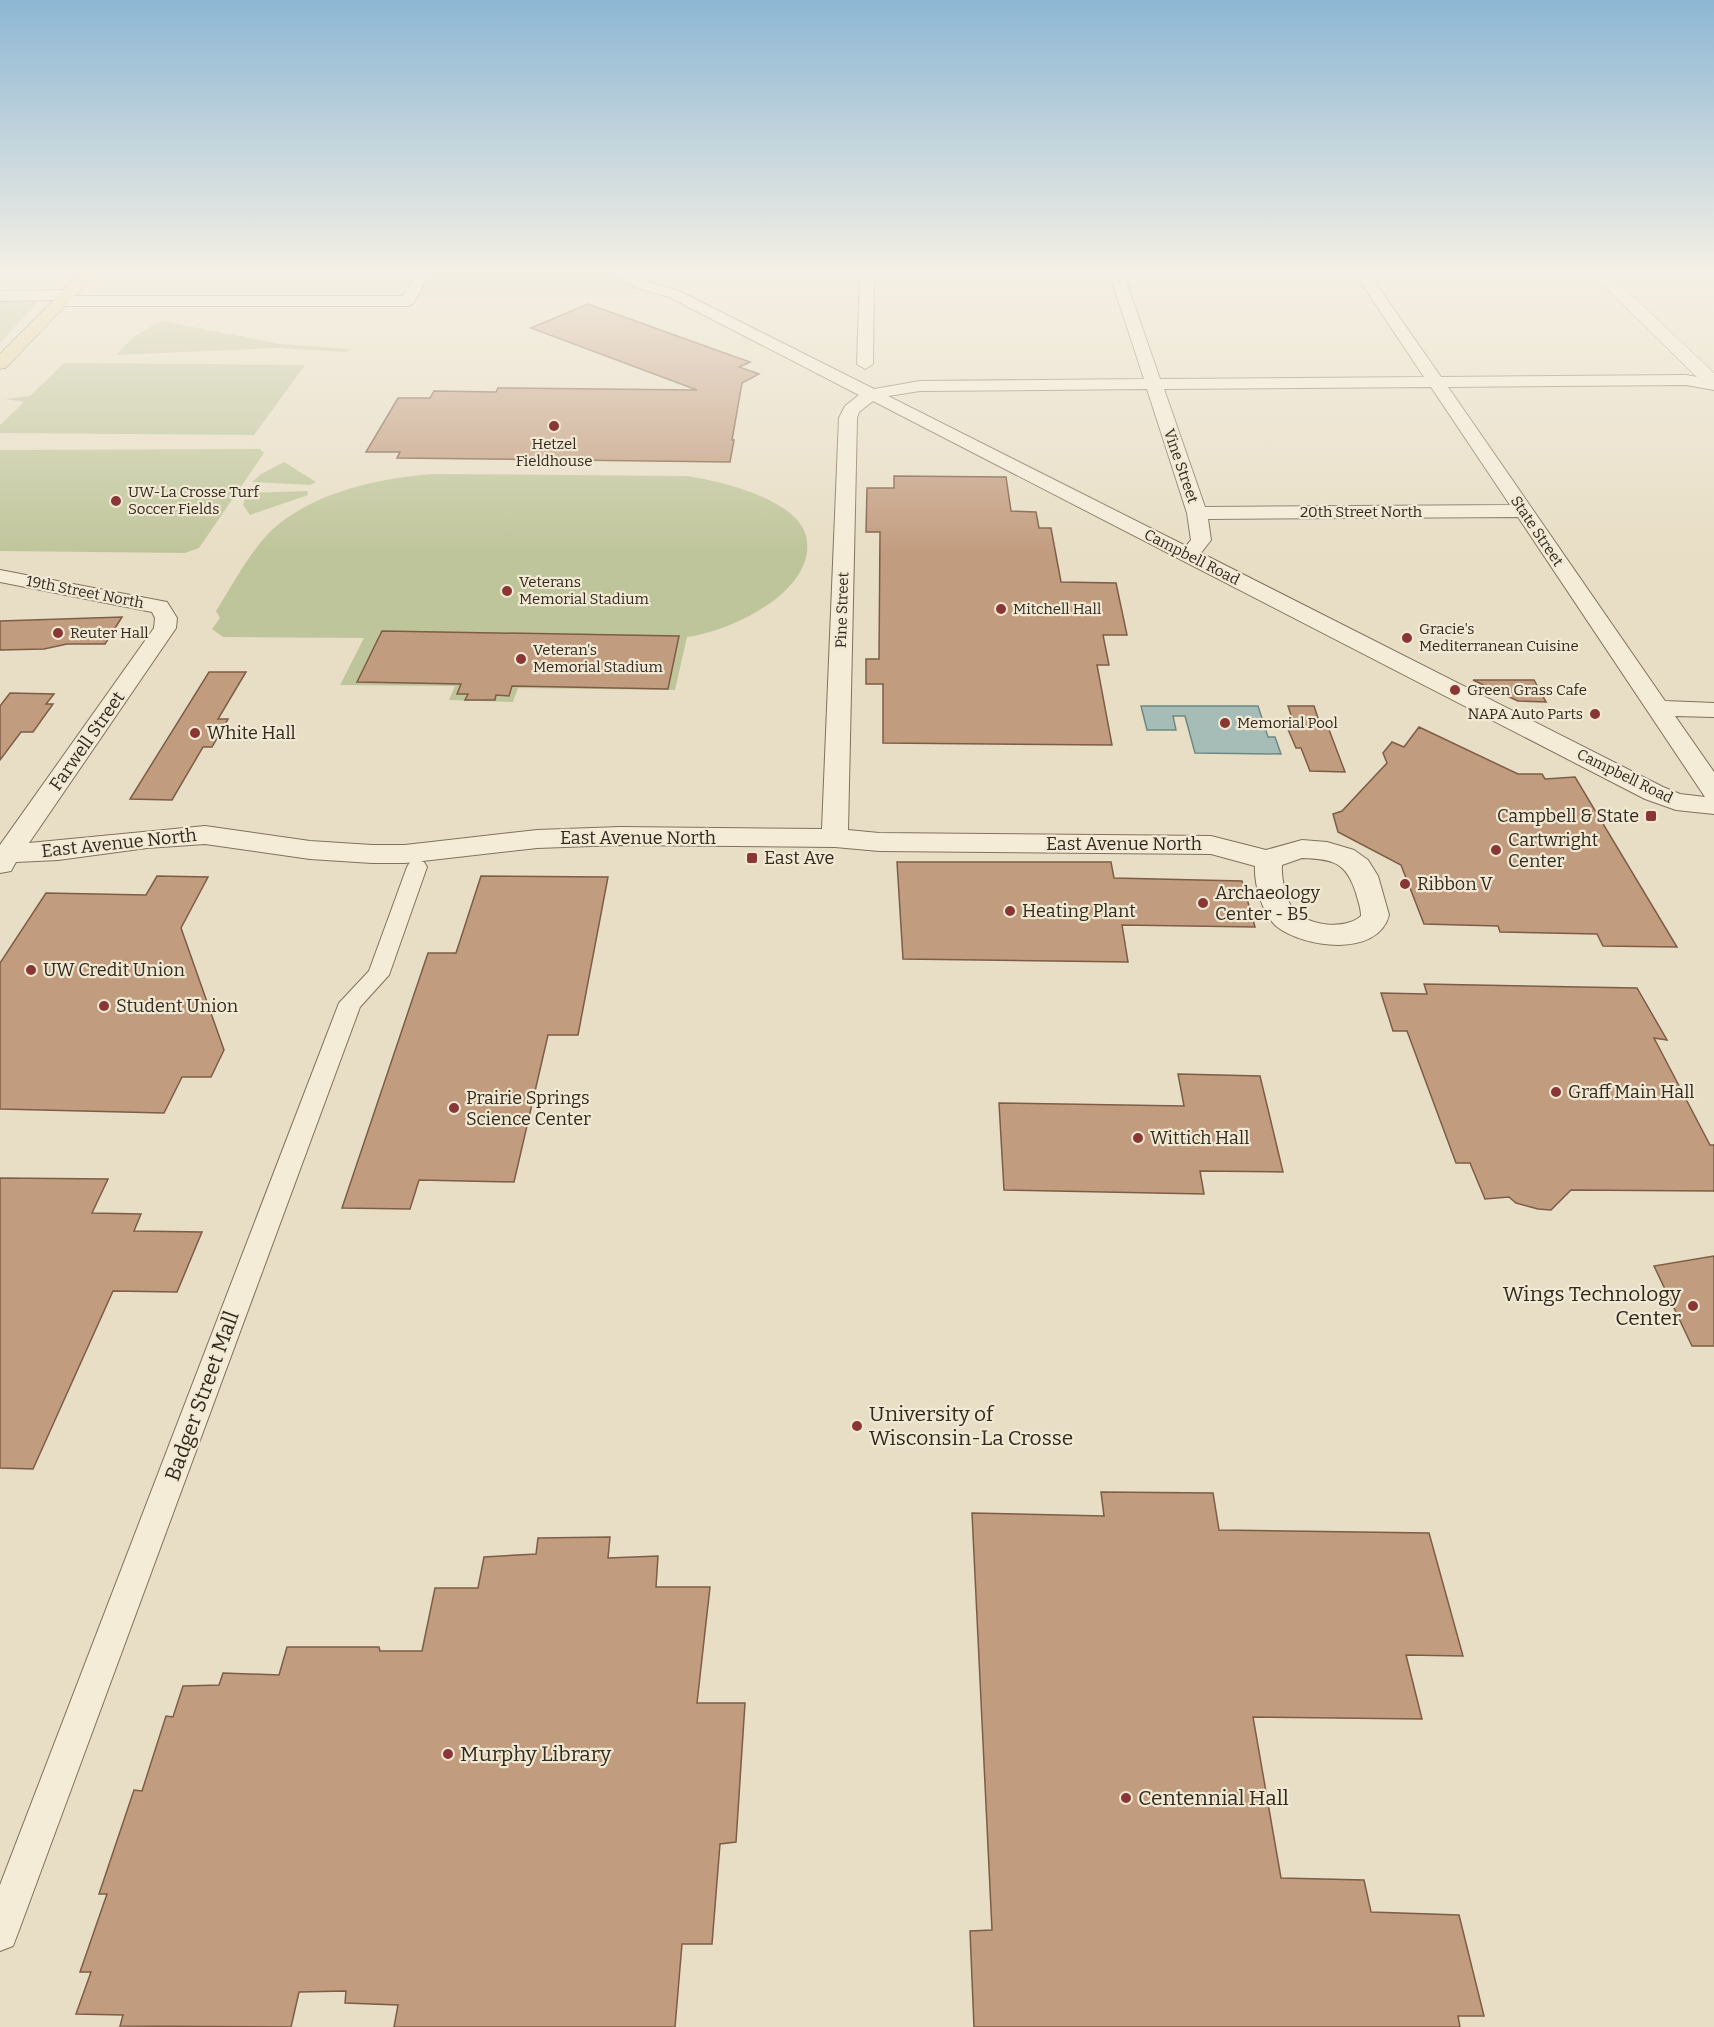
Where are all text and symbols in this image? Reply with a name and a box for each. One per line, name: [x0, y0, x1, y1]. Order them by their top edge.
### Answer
marker: Hetzel Fieldhouse: [547, 419, 561, 433]
street label: Vine Street: [1160, 427, 1202, 506]
place label: Hetzel Fieldhouse: [516, 435, 592, 470]
place label: UW-La Crosse Turf Soccer Fields: [128, 483, 261, 518]
street label: State Street: [1507, 492, 1567, 570]
marker: UW-La Crosse Turf Soccer Fields: [109, 494, 123, 508]
street label: 20th Street North: [1300, 503, 1423, 521]
street label: Campbell Road: [1141, 525, 1243, 589]
street label: Pine Street: [832, 571, 852, 648]
street label: 19th Street North: [25, 572, 146, 612]
place label: Veterans Memorial Stadium: [519, 573, 649, 608]
marker: Veterans Memorial Stadium: [500, 584, 514, 598]
place label: Mitchell Hall: [1013, 600, 1101, 618]
marker: Mitchell Hall: [994, 602, 1008, 616]
place label: Gracie's Mediterranean Cuisine: [1419, 620, 1579, 655]
place label: Reuter Hall: [70, 624, 149, 642]
marker: Reuter Hall: [51, 626, 65, 640]
marker: Gracie's Mediterranean Cuisine: [1400, 631, 1414, 645]
place label: Veteran's Memorial Stadium: [533, 641, 663, 676]
marker: Veteran's Memorial Stadium: [514, 652, 528, 666]
place label: Green Grass Cafe: [1467, 681, 1587, 699]
marker: Green Grass Cafe: [1448, 683, 1462, 697]
street label: Farwell Street: [45, 687, 130, 795]
place label: NAPA Auto Parts: [1467, 705, 1583, 723]
marker: NAPA Auto Parts: [1588, 707, 1602, 721]
place label: Memorial Pool: [1237, 714, 1338, 732]
marker: Memorial Pool: [1218, 716, 1232, 730]
place label: White Hall: [207, 722, 296, 744]
marker: White Hall: [188, 726, 202, 740]
street label: Campbell Road: [1574, 745, 1676, 807]
place label: Campbell & State: [1497, 805, 1639, 827]
marker: Campbell & State: [1644, 809, 1658, 823]
street label: East Avenue North: [40, 824, 198, 862]
street label: East Avenue North: [560, 827, 716, 849]
place label: Cartwright Center: [1508, 829, 1599, 872]
street label: East Avenue North: [1046, 833, 1202, 855]
marker: Cartwright Center: [1489, 843, 1503, 857]
place label: East Ave: [764, 847, 834, 869]
marker: East Ave: [745, 851, 759, 865]
place label: Ribbon V: [1417, 873, 1493, 895]
marker: Ribbon V: [1398, 877, 1412, 891]
place label: Archaeology Center - B5: [1215, 882, 1320, 925]
marker: Archaeology Center - B5: [1196, 896, 1210, 910]
place label: Heating Plant: [1022, 900, 1136, 922]
marker: Heating Plant: [1003, 904, 1017, 918]
place label: UW Credit Union: [43, 959, 185, 981]
marker: UW Credit Union: [24, 963, 38, 977]
place label: Student Union: [116, 995, 239, 1017]
marker: Student Union: [97, 999, 111, 1013]
place label: Graff Main Hall: [1568, 1081, 1695, 1103]
marker: Graff Main Hall: [1549, 1085, 1563, 1099]
place label: Prairie Springs Science Center: [466, 1087, 591, 1130]
marker: Prairie Springs Science Center: [447, 1101, 461, 1115]
place label: Wittich Hall: [1150, 1127, 1249, 1149]
marker: Wittich Hall: [1131, 1131, 1145, 1145]
place label: Wings Technology Center: [1503, 1281, 1682, 1331]
marker: Wings Technology Center: [1686, 1299, 1700, 1313]
street label: Badger Street Mall: [159, 1308, 245, 1484]
place label: University of Wisconsin-La Crosse: [869, 1401, 1073, 1451]
marker: University of Wisconsin-La Crosse: [850, 1419, 864, 1433]
place label: Murphy Library: [460, 1741, 612, 1767]
marker: Murphy Library: [441, 1747, 455, 1761]
place label: Centennial Hall: [1138, 1785, 1289, 1811]
marker: Centennial Hall: [1119, 1791, 1133, 1805]

